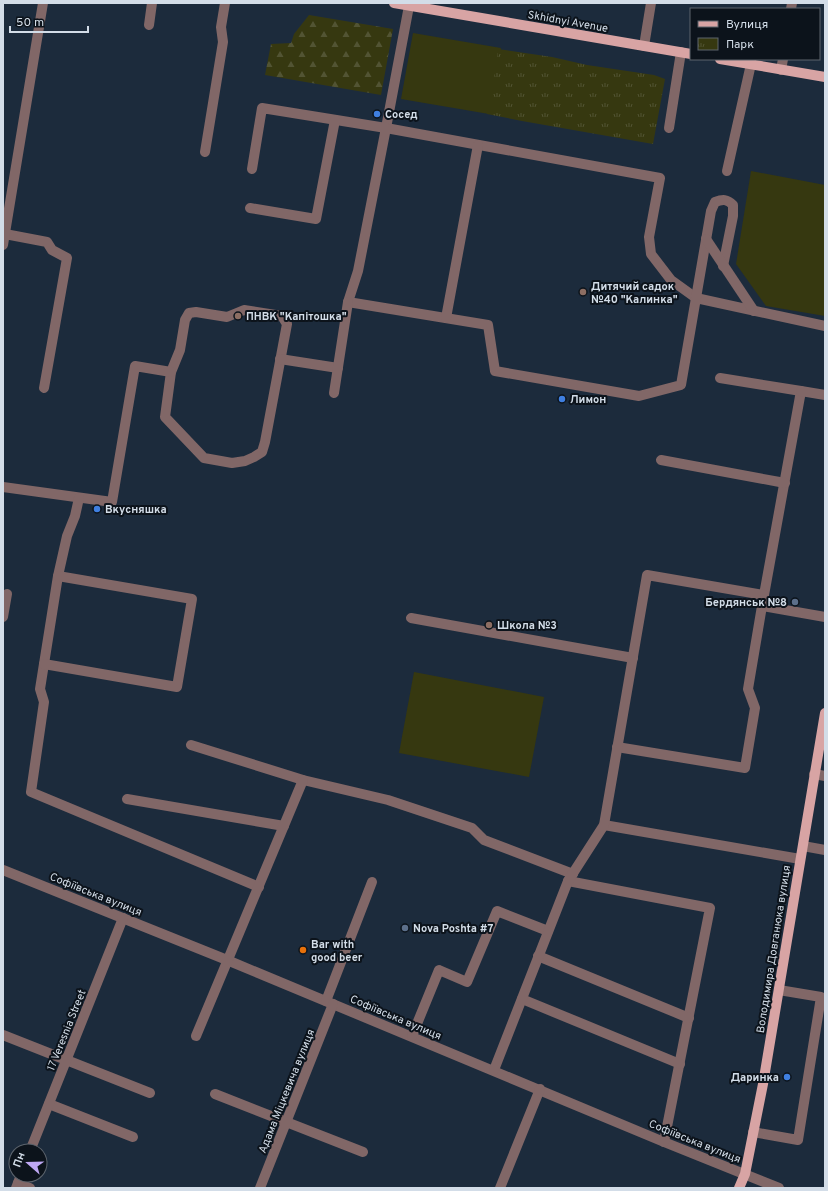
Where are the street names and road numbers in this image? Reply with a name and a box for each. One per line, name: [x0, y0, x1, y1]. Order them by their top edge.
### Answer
street label: Skhidnyi Avenue: [527, 8, 609, 36]
street label: Володимира Довганюка вулиця: [754, 864, 794, 1034]
street label: Софіївська вулиця: [48, 870, 144, 920]
street label: 17 Veresnia Street: [44, 988, 90, 1073]
street label: Софіївська вулиця: [348, 992, 443, 1044]
street label: Адама Міцкевича вулиця: [256, 1027, 318, 1155]
street label: Софіївська вулиця: [647, 1117, 743, 1167]

